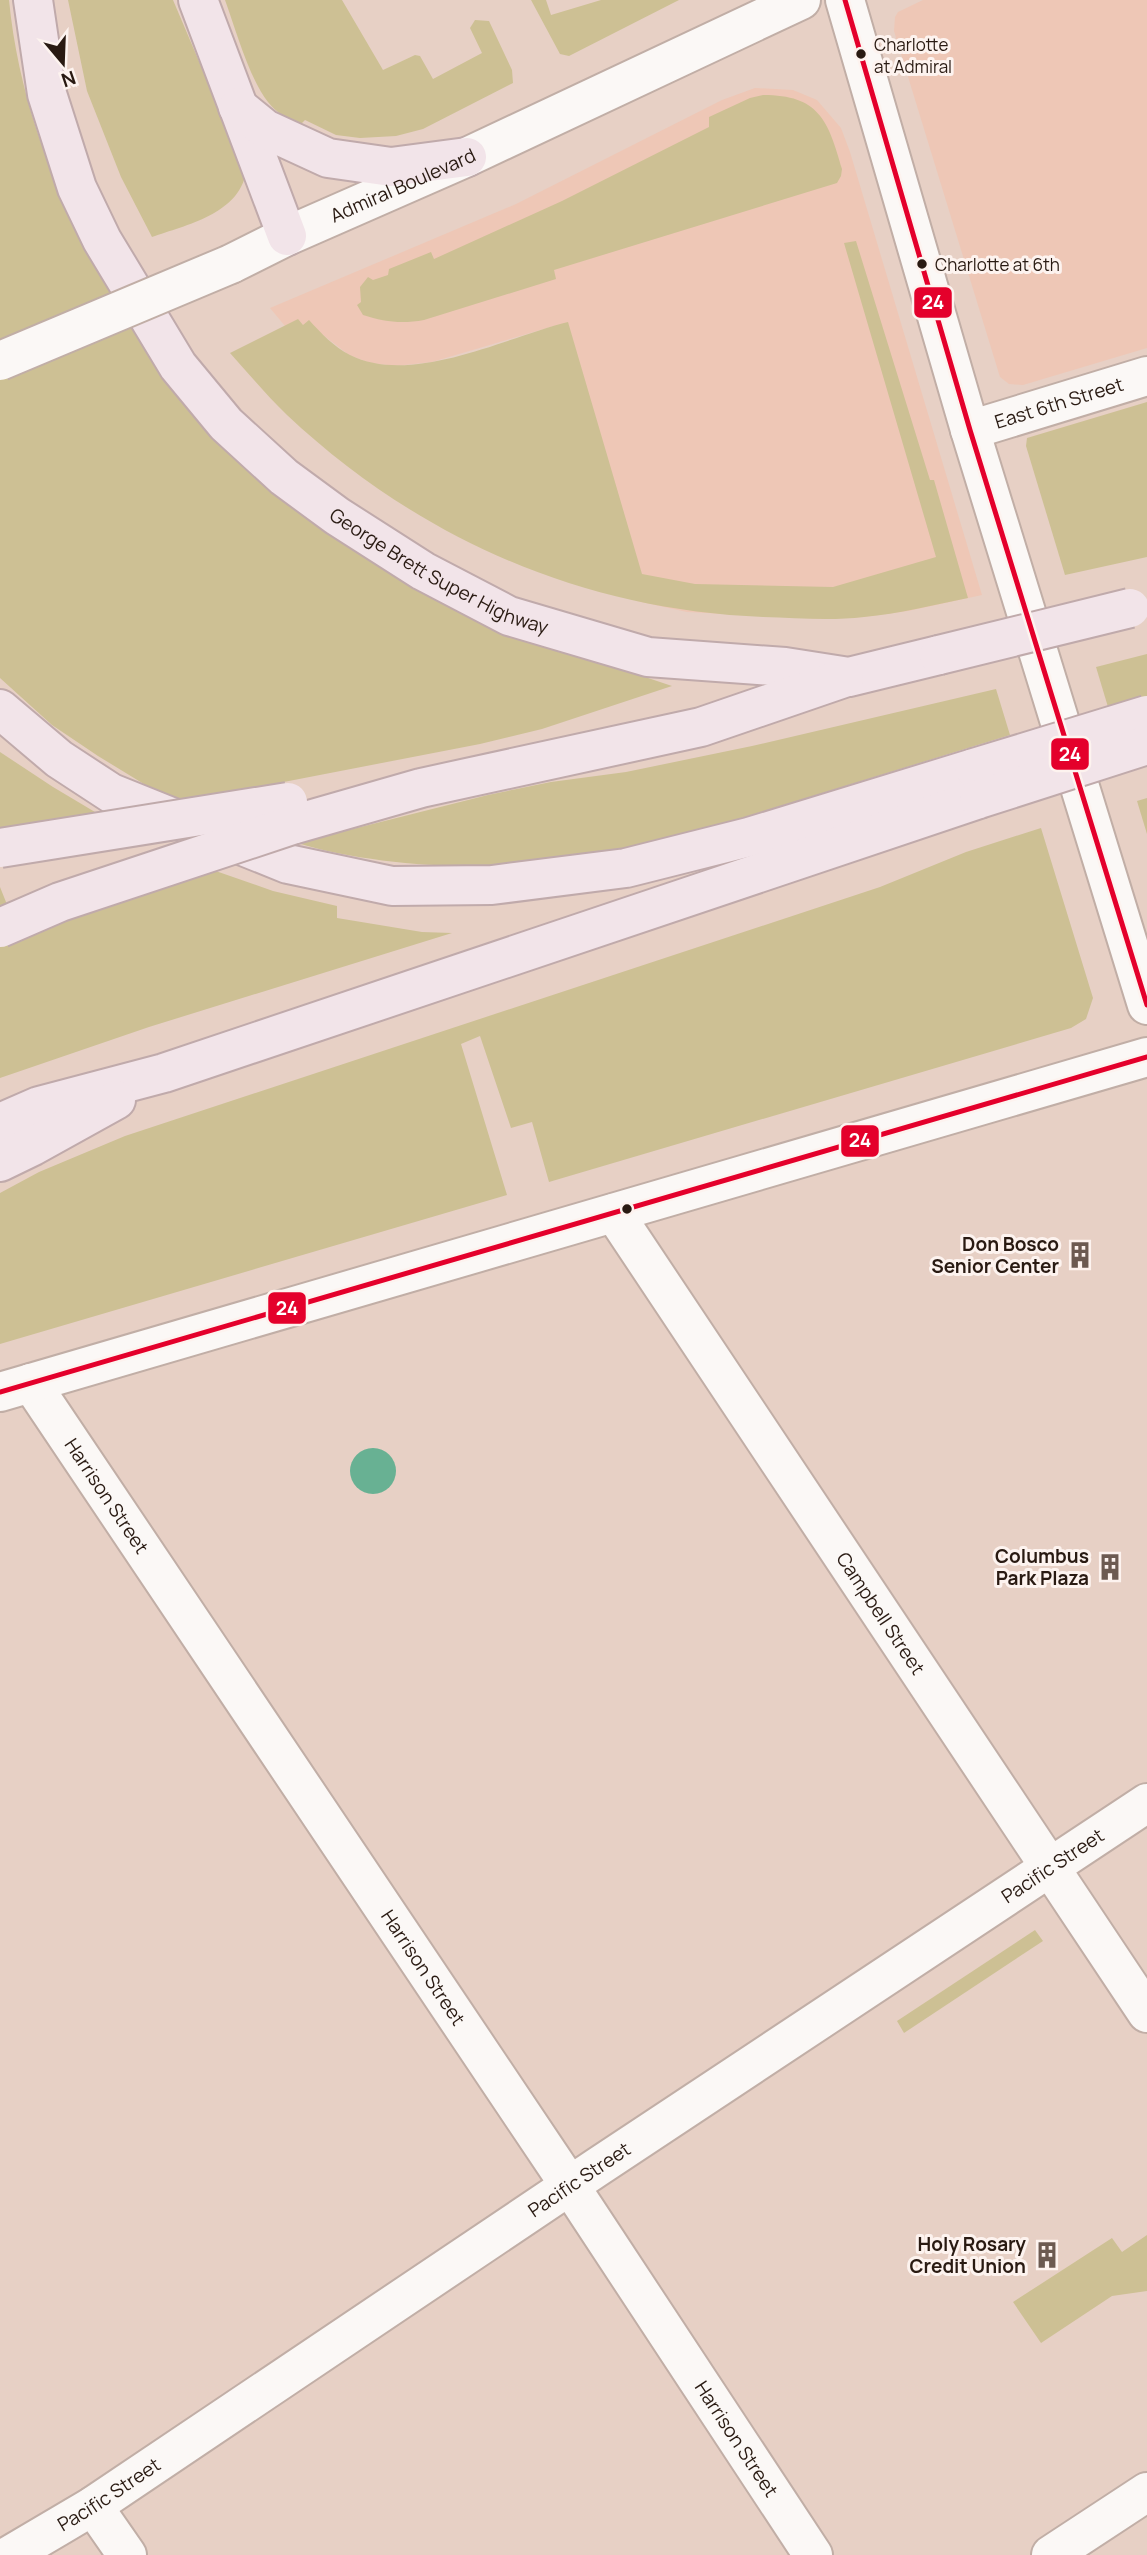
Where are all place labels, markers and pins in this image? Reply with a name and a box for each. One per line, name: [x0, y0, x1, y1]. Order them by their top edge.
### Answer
place label: Charlotte at Admiral: [874, 33, 952, 78]
marker: Charlotte at Admiral: [854, 47, 868, 61]
place label: Charlotte at 6th: [935, 253, 1060, 276]
marker: Charlotte at 6th: [915, 257, 929, 271]
unlabelled marker: [620, 1202, 634, 1216]
place label: Don Bosco Senior Center: [931, 1231, 1059, 1279]
building icon: Don Bosco Senior Center: [1065, 1240, 1095, 1270]
place label: Columbus Park Plaza: [995, 1543, 1089, 1591]
building icon: Columbus Park Plaza: [1095, 1552, 1125, 1582]
place label: Holy Rosary Credit Union: [910, 2231, 1026, 2279]
building icon: Holy Rosary Credit Union: [1032, 2240, 1062, 2270]

